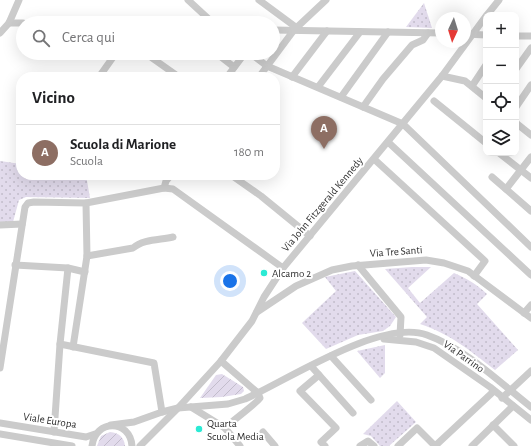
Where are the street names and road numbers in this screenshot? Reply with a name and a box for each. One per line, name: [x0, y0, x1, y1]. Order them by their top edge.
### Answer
street label: Via John Fitzgerald Kennedy: [280, 155, 365, 254]
street label: Via Tre Santi: [369, 244, 423, 259]
street label: Via Parrino: [441, 338, 486, 374]
street label: Viale Europa: [23, 411, 77, 430]

